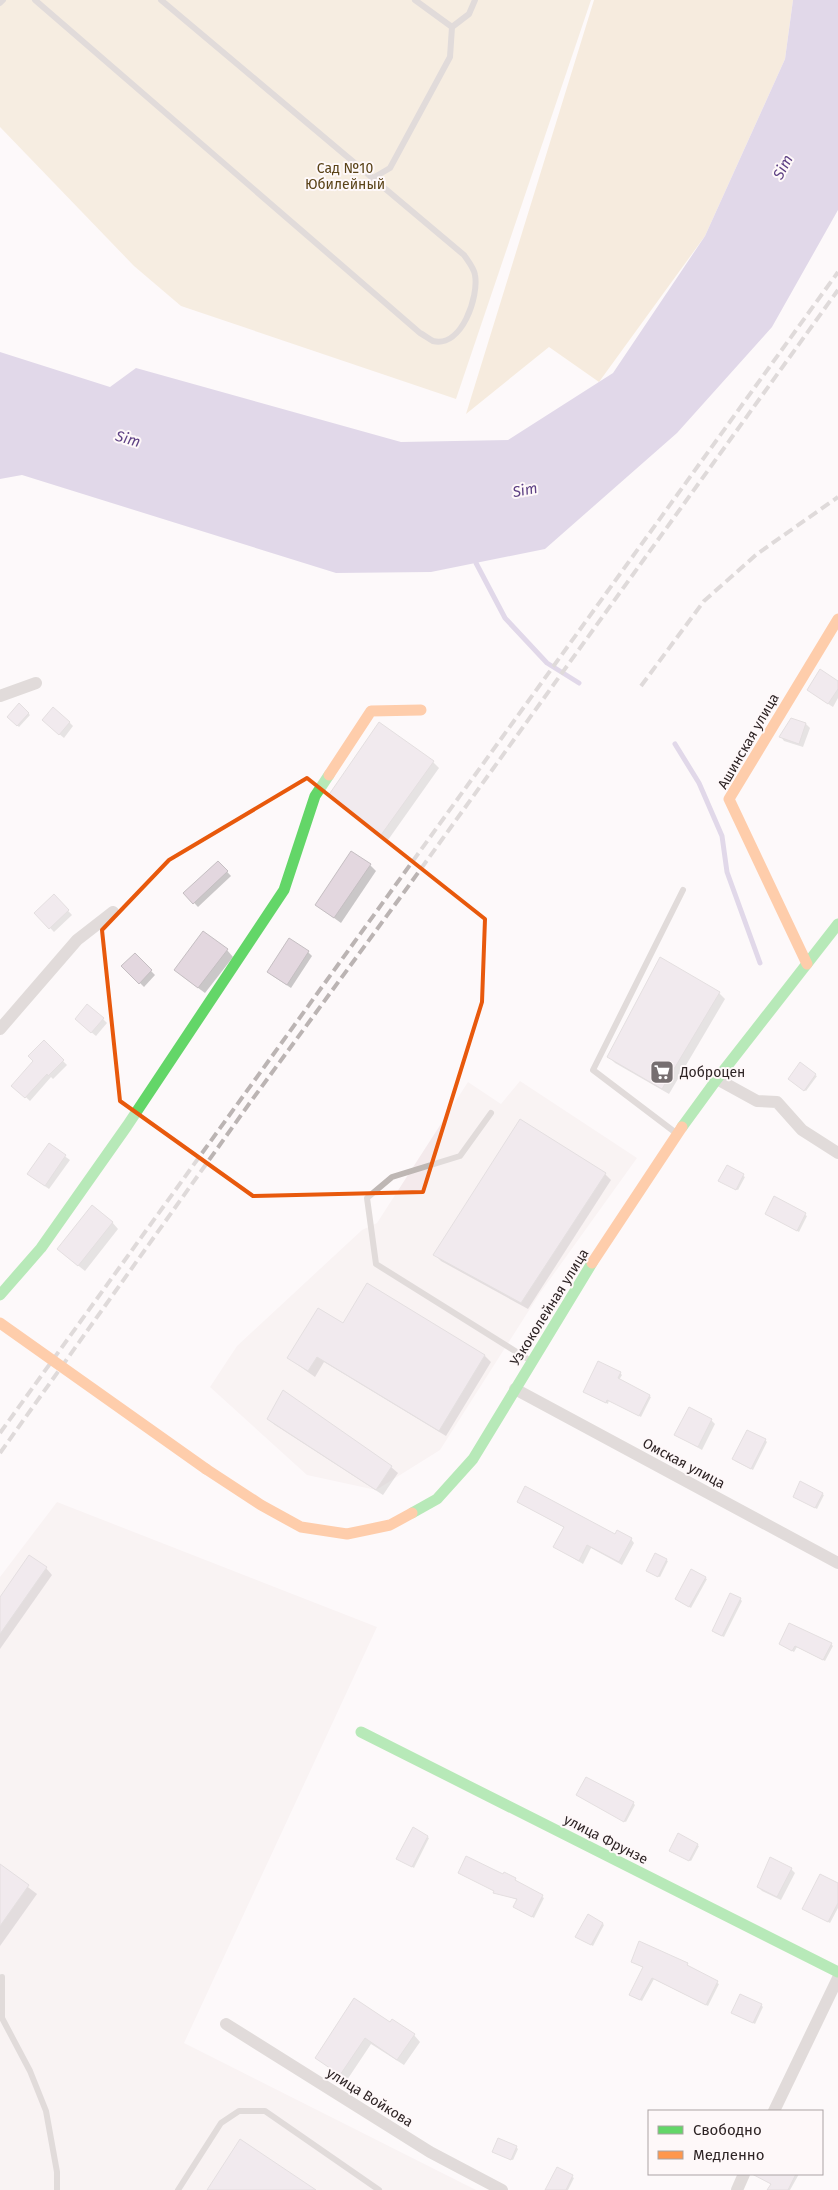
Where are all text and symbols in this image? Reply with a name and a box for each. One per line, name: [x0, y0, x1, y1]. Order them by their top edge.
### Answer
water label: Sim: [769, 152, 797, 183]
park label: Сад №10 Юбилейный: [305, 160, 385, 193]
water label: Sim: [113, 427, 142, 451]
water label: Sim: [510, 479, 539, 501]
street label: Ашинская улица: [714, 690, 783, 792]
supermarket icon: Доброцен: [649, 1059, 675, 1085]
place label: Доброцен: [679, 1064, 745, 1081]
street label: Узкоколейная улица: [506, 1246, 592, 1369]
street label: Омская улица: [640, 1435, 728, 1492]
street label: улица Фрунзе: [561, 1811, 651, 1868]
street label: улица Войкова: [323, 2064, 416, 2131]
legend: [648, 2110, 823, 2175]
text: Свободно: [693, 2121, 762, 2139]
text: Медленно: [693, 2146, 765, 2164]

